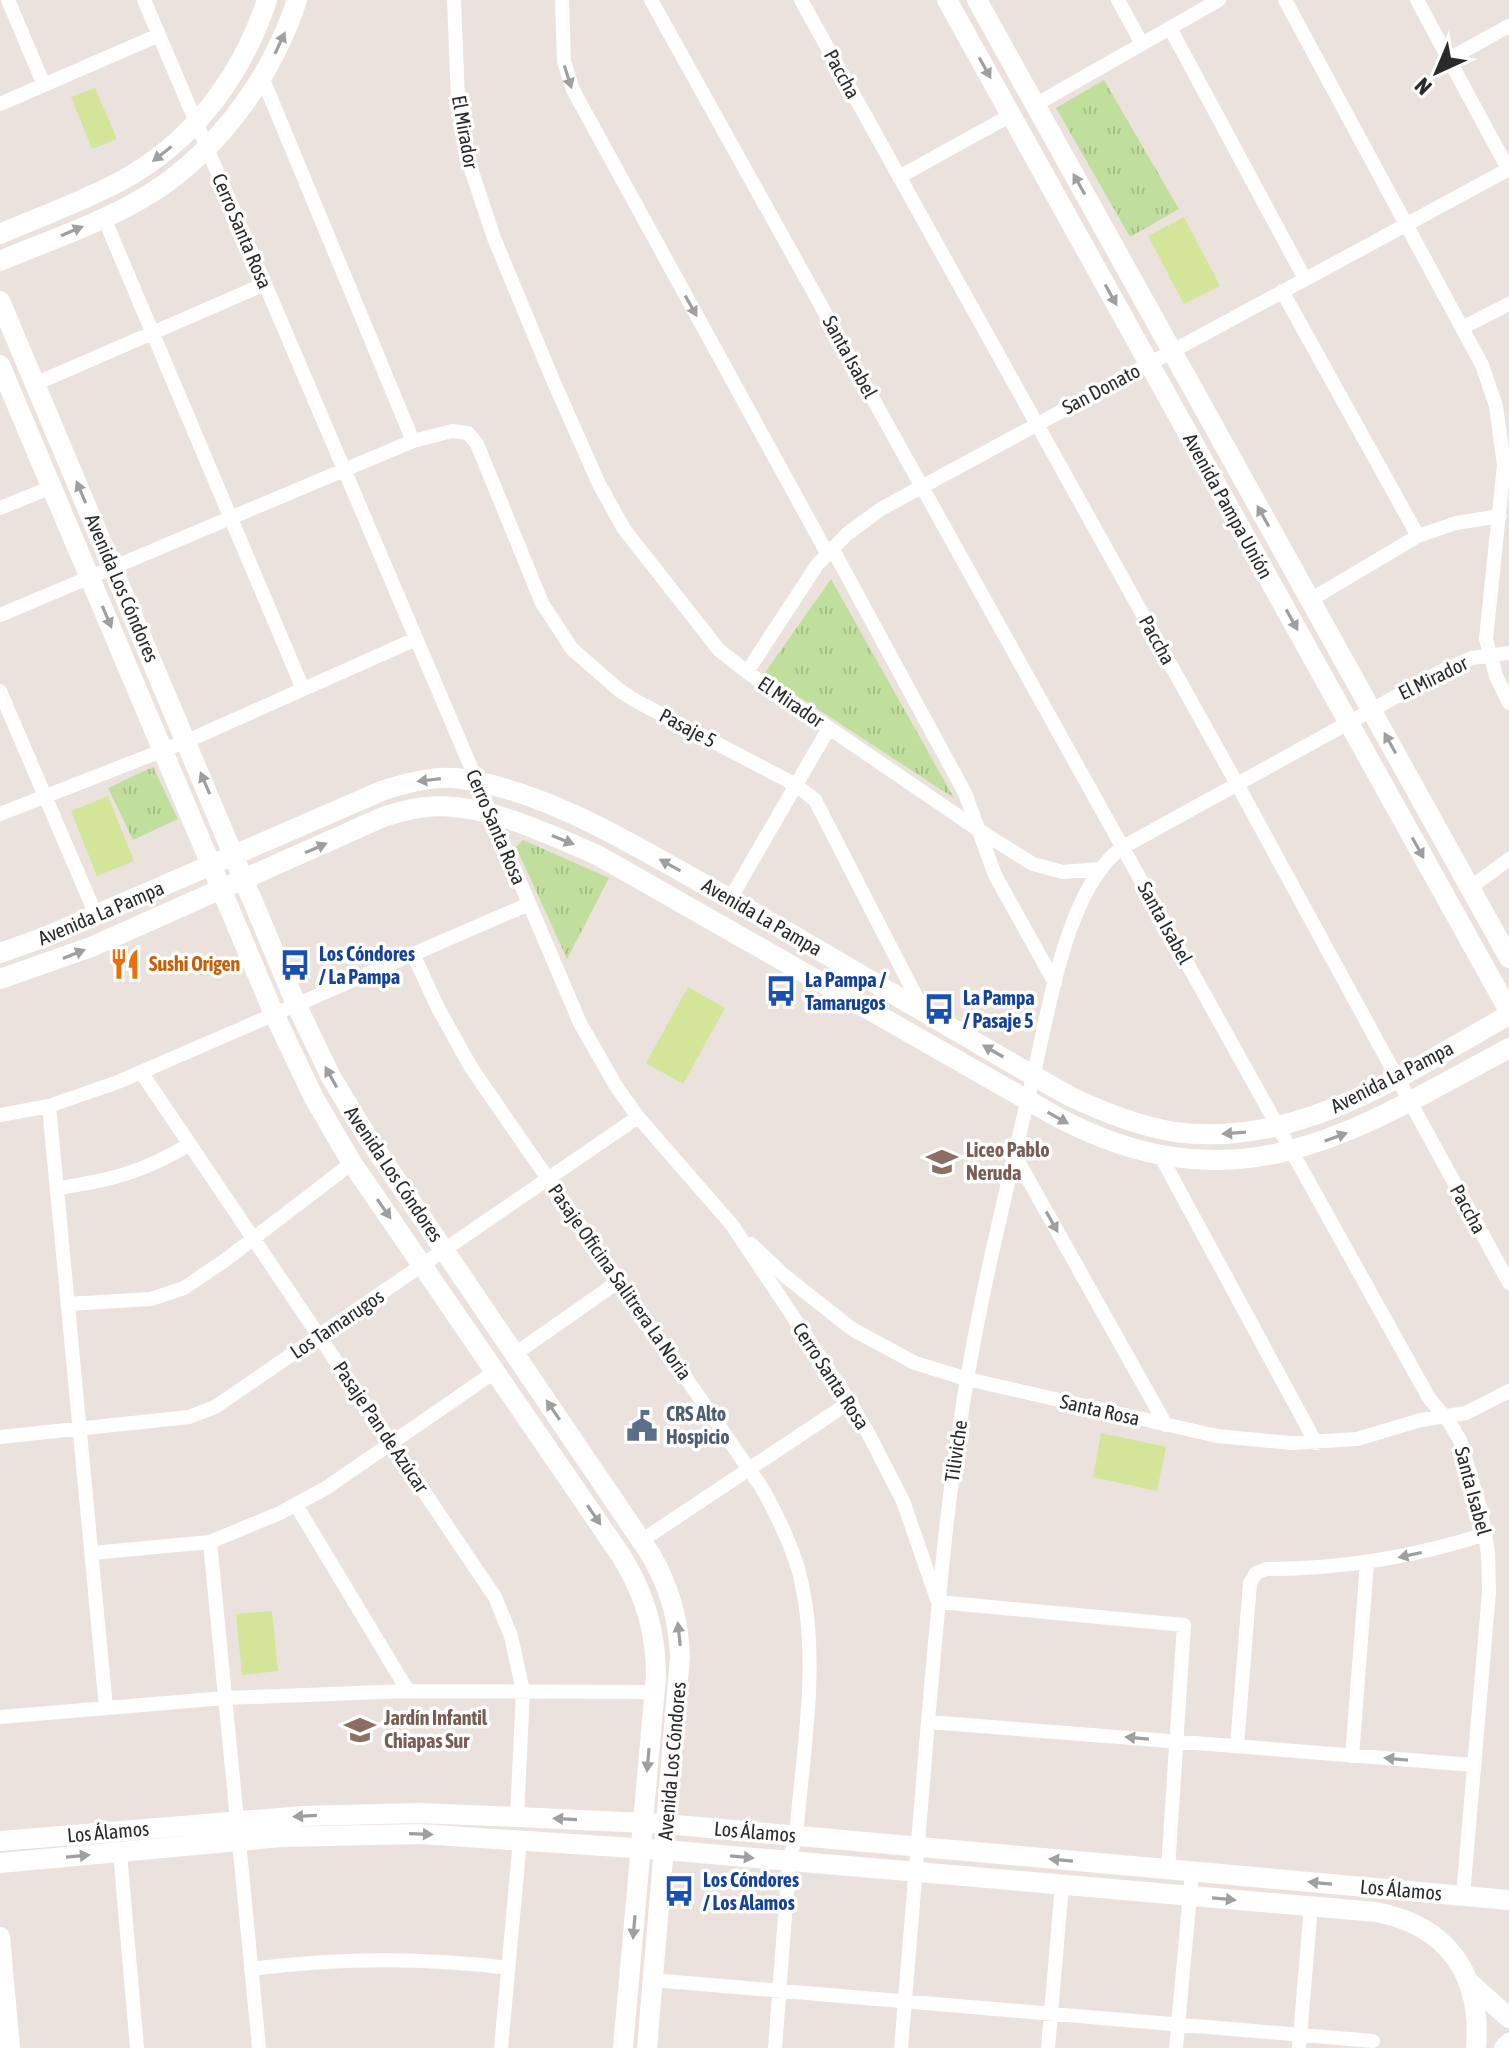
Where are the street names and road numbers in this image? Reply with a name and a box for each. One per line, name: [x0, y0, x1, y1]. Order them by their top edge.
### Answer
street label: Paccha: [820, 45, 865, 102]
street label: El Mirador: [448, 93, 483, 171]
street label: Cerro Santa Rosa: [208, 170, 277, 292]
street label: Santa Isabel: [818, 312, 883, 403]
street label: San Donato: [1058, 359, 1144, 419]
street label: Avenida Pampa Unión: [1179, 429, 1278, 582]
street label: Avenida Los Cóndores: [81, 510, 164, 665]
street label: Paccha: [1135, 611, 1180, 668]
street label: El Mirador: [1394, 650, 1472, 704]
street label: El Mirador: [754, 671, 829, 732]
street label: Pasaje 5: [656, 703, 721, 752]
street label: Cerro Santa Rosa: [462, 766, 531, 888]
street label: Avenida La Pampa: [698, 873, 826, 960]
street label: Avenida La Pampa: [34, 876, 167, 949]
street label: Santa Isabel: [1133, 878, 1198, 969]
street label: Avenida La Pampa: [1327, 1036, 1457, 1117]
street label: Avenida Los Cóndores: [341, 1102, 448, 1246]
street label: Pasaje Oficina Salitrera La Noria: [544, 1179, 697, 1384]
street label: Paccha: [1446, 1180, 1491, 1237]
street label: Los Tamarugos: [286, 1284, 388, 1363]
street label: Cerro Santa Rosa: [788, 1318, 875, 1434]
street label: Pasaje Pan de Azúcar: [329, 1357, 434, 1498]
street label: Santa Rosa: [1058, 1389, 1142, 1430]
street label: Tiliviche: [940, 1419, 971, 1483]
street label: Santa Isabel: [1451, 1444, 1496, 1538]
street label: Avenida Los Cóndores: [653, 1681, 690, 1841]
street label: Los Álamos: [66, 1816, 150, 1847]
street label: Los Álamos: [713, 1816, 797, 1847]
street label: Los Álamos: [1359, 1874, 1443, 1905]

